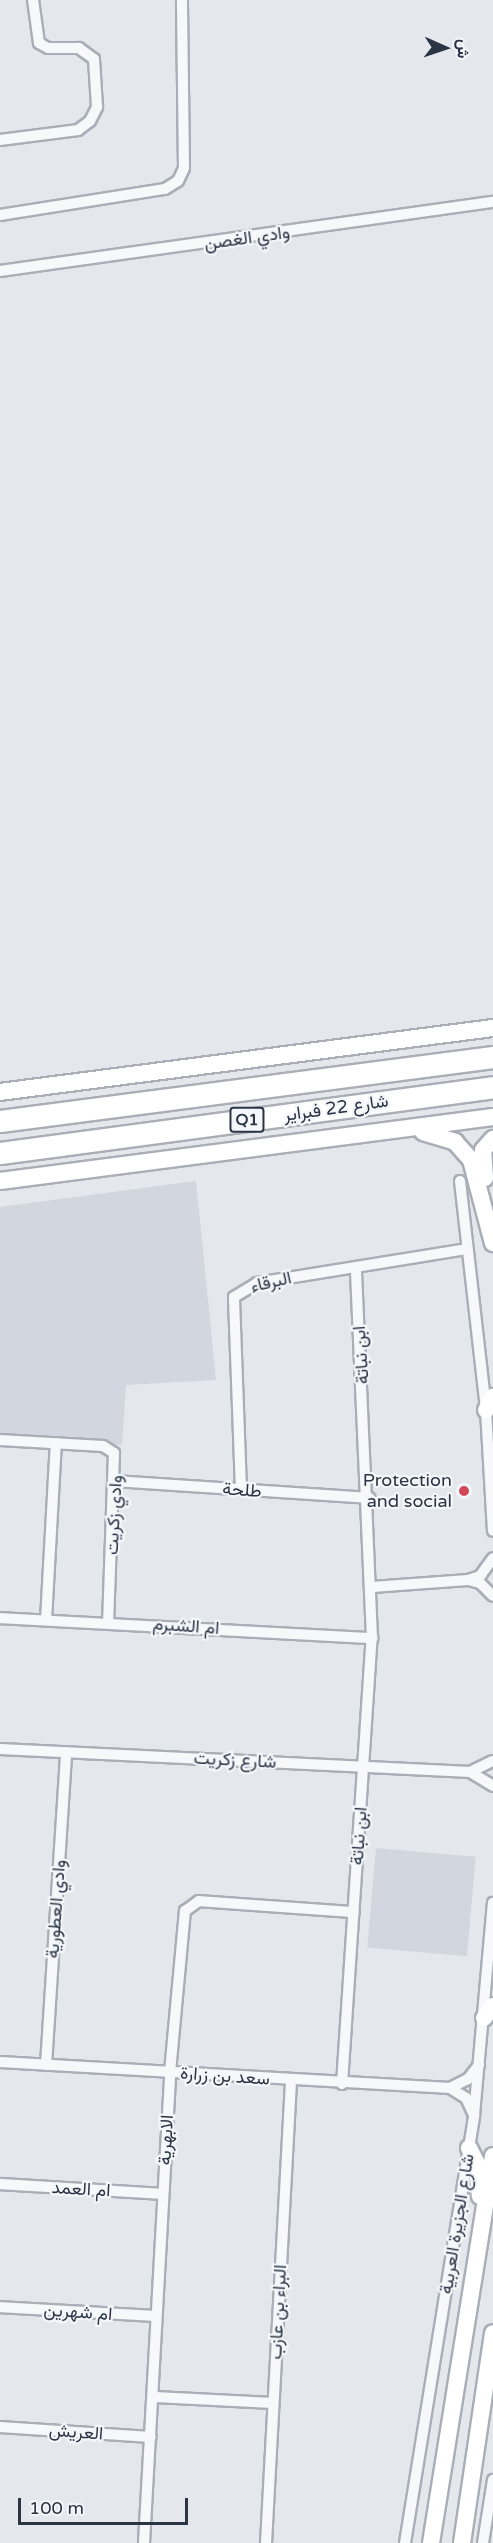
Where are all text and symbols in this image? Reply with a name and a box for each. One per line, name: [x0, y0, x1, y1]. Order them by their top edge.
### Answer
north arrow: [415, 18, 475, 78]
text: ش: [452, 39, 473, 59]
street label: وادي الغصن: [203, 221, 291, 255]
street label: شارع 22 فبراير: [282, 1090, 390, 1126]
road number: Q1: [229, 1107, 265, 1133]
street label: البرقاء: [248, 1267, 294, 1297]
street label: ابن نباتة: [348, 1325, 374, 1385]
place label: Protection and social: [363, 1470, 452, 1512]
street label: وادي زكريت: [101, 1475, 127, 1555]
street label: طلحة: [222, 1478, 262, 1502]
marker: Protection and social: [457, 1484, 471, 1498]
street label: ام الشبرم: [152, 1613, 220, 1639]
street label: شارع زكريت: [193, 1747, 277, 1773]
street label: ابن نباتة: [346, 1806, 372, 1866]
street label: وادي العطورية: [42, 1859, 70, 1959]
street label: سعد بن زرارة: [179, 2062, 271, 2090]
street label: الابهرية: [154, 2114, 178, 2166]
street label: شارع الجزيرة العربية: [435, 2152, 479, 2296]
street label: ام العمد: [51, 2177, 111, 2201]
street label: البراء بن عازب: [265, 2264, 291, 2360]
street label: ام شهرين: [43, 2299, 113, 2325]
street label: العريش: [48, 2419, 104, 2445]
scale bar: [21, 2486, 190, 2524]
text: 100 m: [29, 2497, 84, 2519]

